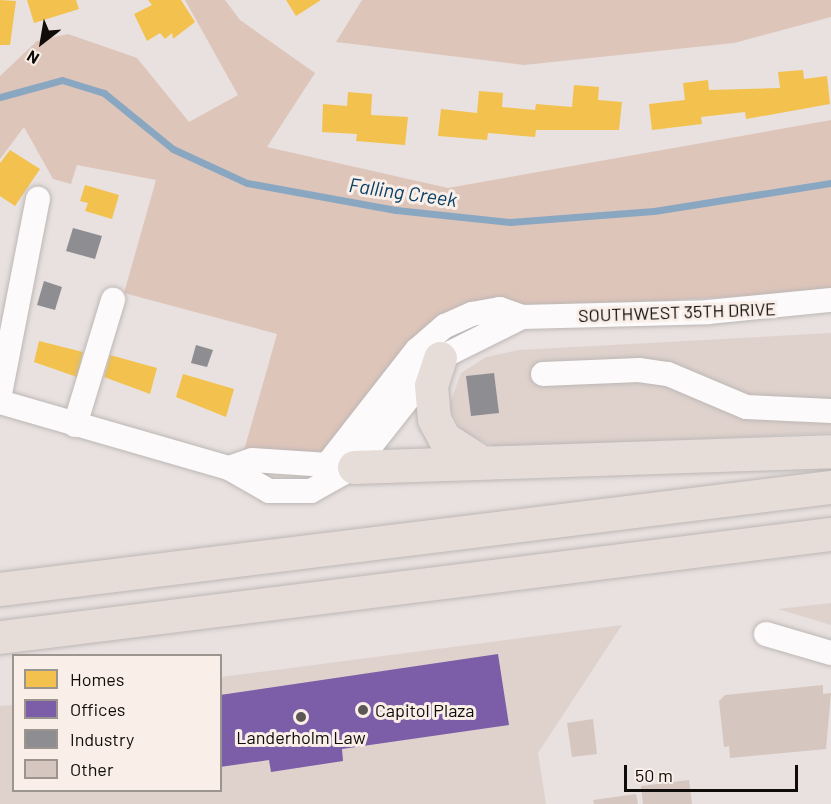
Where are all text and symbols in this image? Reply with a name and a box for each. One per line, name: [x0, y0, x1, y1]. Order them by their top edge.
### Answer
north arrow: [12, 12, 72, 72]
text: N: [23, 47, 42, 69]
water label: Falling Creek: [347, 173, 459, 211]
street label: SOUTHWEST 35TH DRIVE: [578, 298, 776, 326]
legend: [12, 654, 222, 792]
text: Homes: [70, 668, 124, 690]
text: Offices: [70, 698, 126, 720]
place label: Capitol Plaza: [375, 699, 475, 721]
marker: Capitol Plaza: [356, 703, 370, 717]
marker: Landerholm Law: [294, 710, 308, 724]
place label: Landerholm Law: [236, 726, 366, 748]
text: Industry: [70, 728, 134, 750]
scale bar: [627, 753, 801, 791]
text: Other: [70, 758, 113, 780]
text: 50 m: [635, 764, 673, 786]

